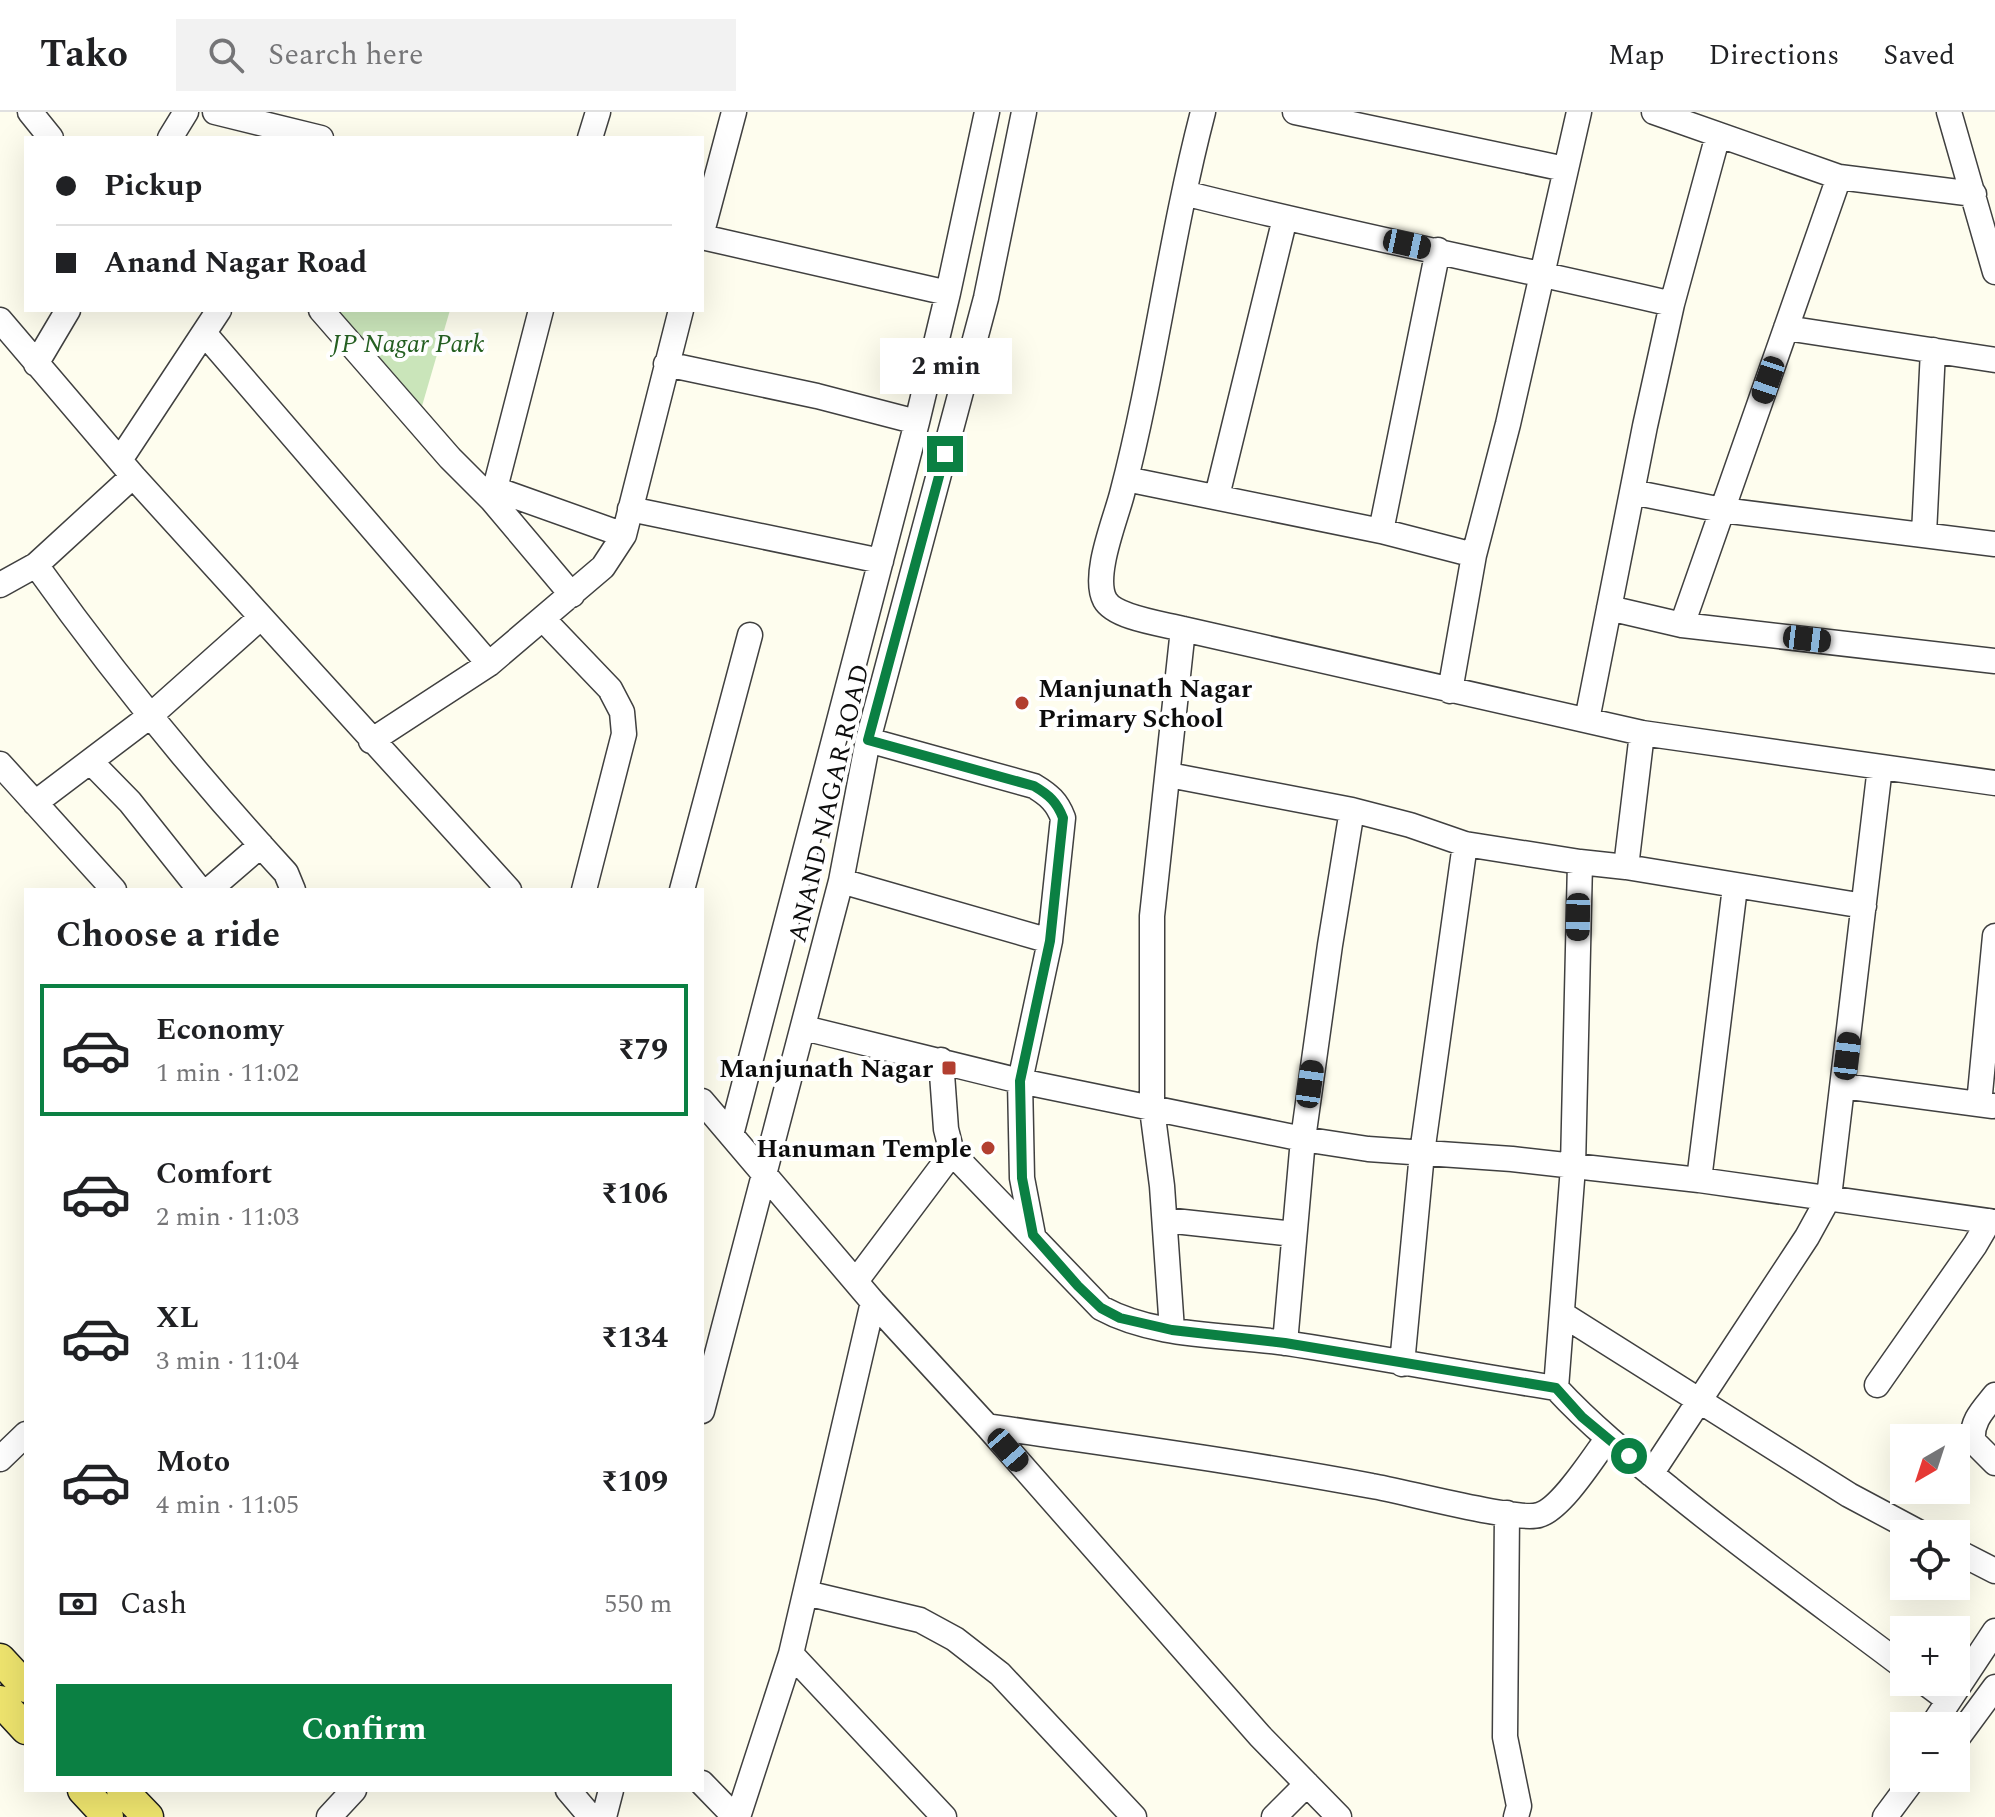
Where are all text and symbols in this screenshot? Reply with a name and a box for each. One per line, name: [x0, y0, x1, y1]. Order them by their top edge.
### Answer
search box: [176, 19, 736, 91]
text: Tako: [40, 26, 128, 84]
text: Search here: [268, 32, 424, 78]
icon: search: [204, 33, 248, 77]
text: Map: [1608, 34, 1665, 77]
text: Directions: [1709, 34, 1839, 77]
text: Saved: [1883, 34, 1955, 77]
text: Pickup: [104, 163, 202, 209]
car: [1381, 227, 1433, 261]
text: Anand Nagar Road: [104, 240, 367, 286]
park label: JP Nagar Park: [329, 324, 485, 364]
callout: 2 min: [879, 338, 1011, 394]
text: 2 min: [911, 346, 981, 386]
car: [1749, 353, 1787, 407]
route end: [927, 436, 963, 472]
car: [1782, 624, 1832, 654]
street label: ANAND NAGAR ROAD: [777, 660, 880, 946]
place label: Manjunath Nagar Primary School: [1038, 669, 1253, 739]
marker: Manjunath Nagar Primary School: [1013, 694, 1031, 712]
car: [1566, 893, 1590, 941]
text: Choose a ride: [56, 908, 280, 963]
text: Economy: [156, 1007, 283, 1053]
icon: car: [60, 1014, 132, 1086]
text: ₹79: [618, 1027, 668, 1073]
car: [1832, 1031, 1862, 1081]
place label: Manjunath Nagar: [719, 1049, 934, 1089]
text: 1 min · 11:02: [156, 1053, 299, 1093]
marker: Manjunath Nagar: [940, 1059, 958, 1077]
car: [1295, 1059, 1325, 1109]
place label: Hanuman Temple: [756, 1129, 972, 1169]
marker: Hanuman Temple: [979, 1139, 997, 1157]
text: Comfort: [156, 1151, 272, 1197]
icon: car: [60, 1158, 132, 1230]
text: ₹106: [601, 1171, 668, 1217]
text: 2 min · 11:03: [156, 1197, 299, 1237]
text: XL: [156, 1295, 199, 1341]
icon: car: [60, 1302, 132, 1374]
text: ₹134: [601, 1315, 668, 1361]
text: 3 min · 11:04: [156, 1341, 299, 1381]
car: [983, 1424, 1033, 1476]
north arrow: [1890, 1424, 1970, 1504]
map controls: [1890, 1424, 1970, 1792]
route start: [1611, 1438, 1647, 1474]
text: Moto: [156, 1439, 230, 1485]
icon: car: [60, 1446, 132, 1518]
text: ₹109: [601, 1459, 668, 1505]
text: 4 min · 11:05: [156, 1485, 299, 1525]
button: locate: [1890, 1520, 1970, 1600]
text: Cash: [120, 1581, 187, 1627]
icon: cash: [56, 1582, 100, 1626]
text: 550 m: [604, 1584, 672, 1624]
button: +: [1890, 1616, 1970, 1696]
button: Confirm: [56, 1684, 672, 1776]
button: −: [1890, 1712, 1970, 1792]

